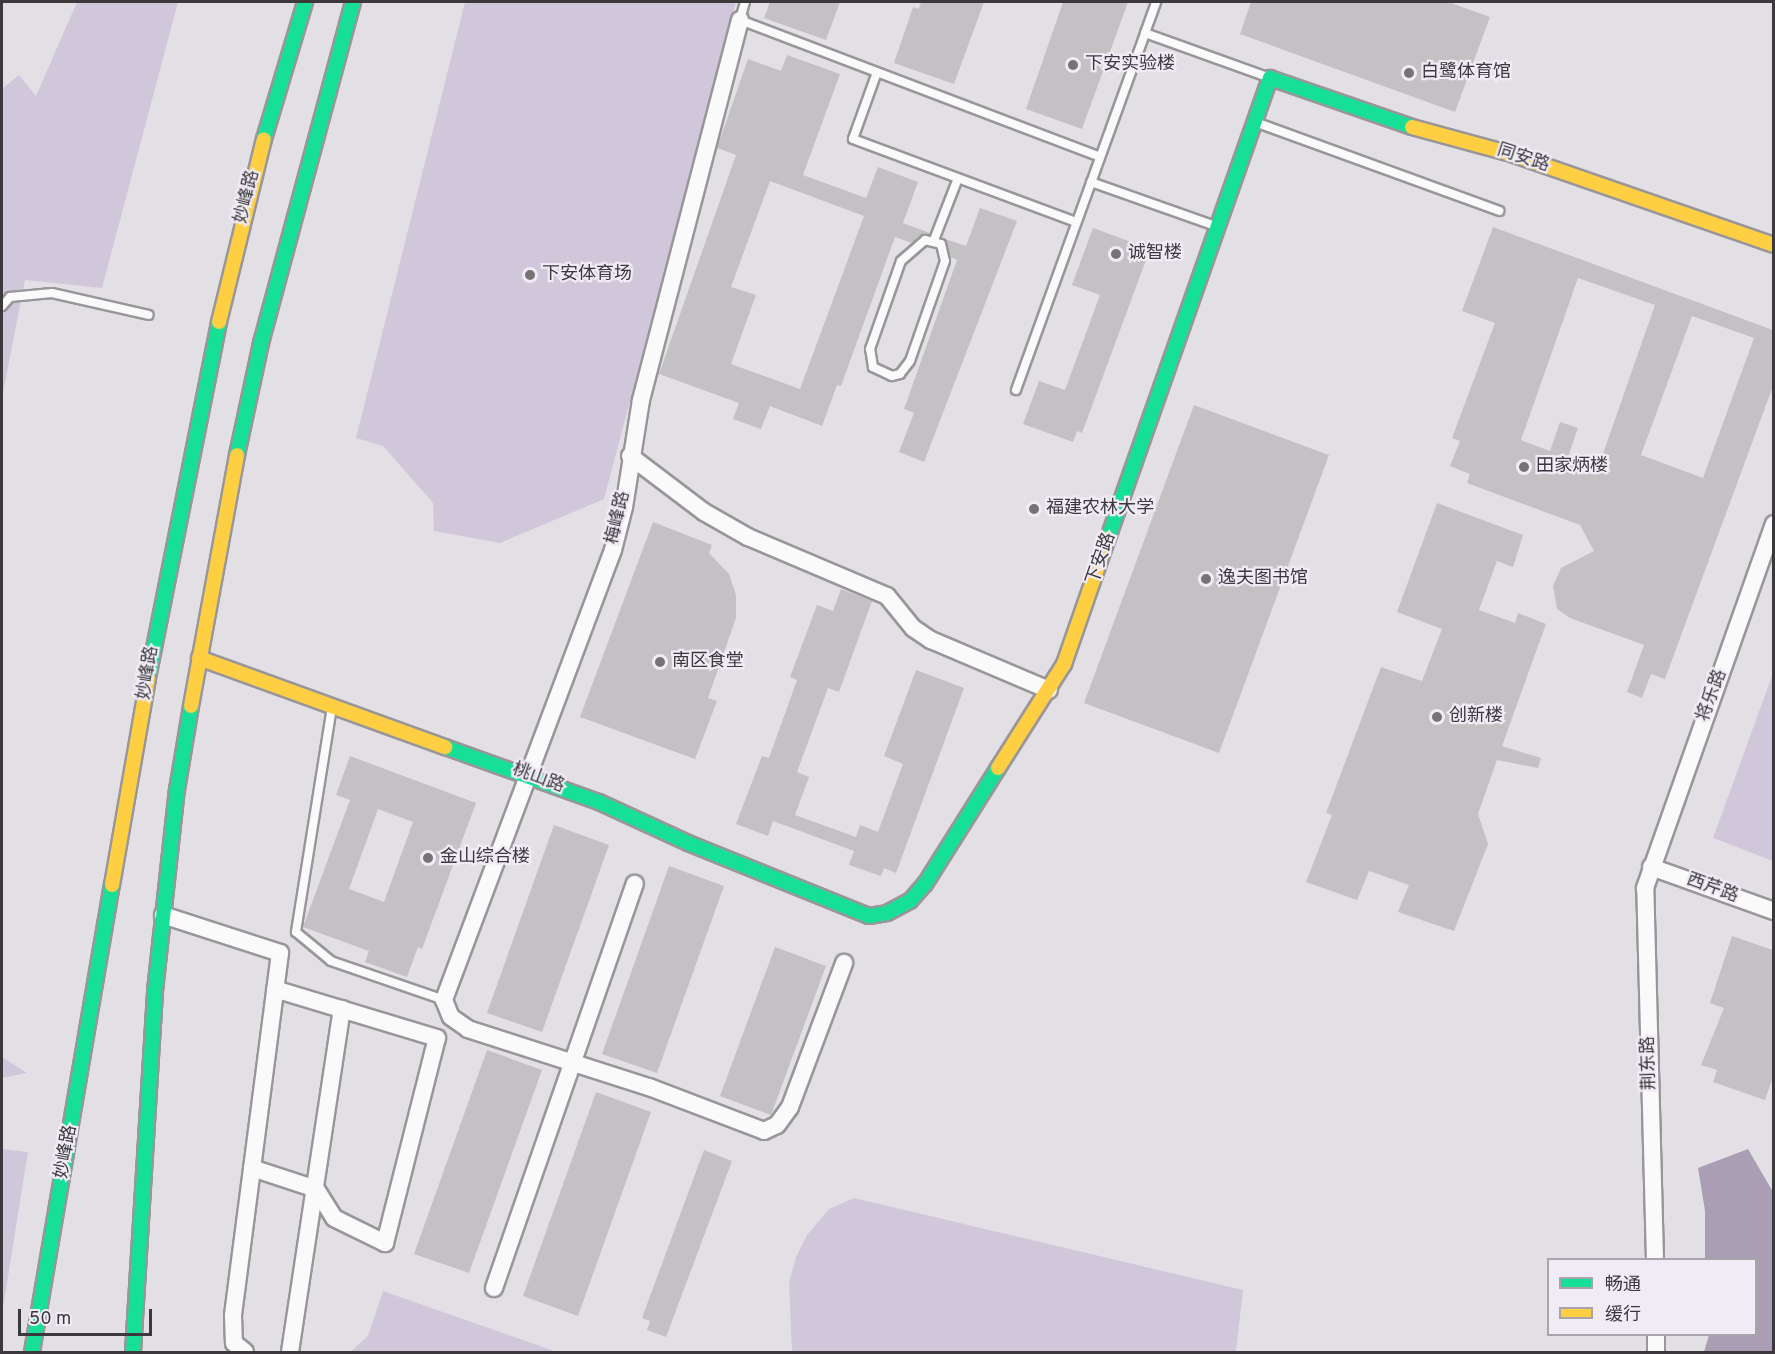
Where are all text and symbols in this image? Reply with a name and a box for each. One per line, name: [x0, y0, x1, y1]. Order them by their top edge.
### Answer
place label: 下安实验楼: [1085, 54, 1175, 76]
marker: 下安实验楼: [1066, 58, 1080, 72]
place label: 白鹭体育馆: [1421, 62, 1511, 84]
marker: 白鹭体育馆: [1402, 66, 1416, 80]
street label: 同安路: [1494, 140, 1552, 178]
street label: 妙峰路: [231, 168, 265, 226]
place label: 诚智楼: [1128, 243, 1182, 265]
marker: 诚智楼: [1109, 247, 1123, 261]
place label: 下安体育场: [542, 264, 632, 286]
marker: 下安体育场: [523, 268, 537, 282]
place label: 田家炳楼: [1536, 456, 1608, 478]
marker: 田家炳楼: [1517, 460, 1531, 474]
street label: 梅峰路: [602, 489, 636, 547]
place label: 福建农林大学: [1046, 498, 1154, 520]
marker: 福建农林大学: [1027, 502, 1041, 516]
street label: 下安路: [1083, 530, 1121, 588]
place label: 逸夫图书馆: [1218, 568, 1308, 590]
marker: 逸夫图书馆: [1199, 572, 1213, 586]
street label: 妙峰路: [134, 645, 164, 701]
place label: 南区食堂: [672, 651, 744, 673]
marker: 南区食堂: [653, 655, 667, 669]
street label: 将乐路: [1694, 667, 1732, 725]
place label: 创新楼: [1449, 706, 1503, 728]
marker: 创新楼: [1430, 710, 1444, 724]
street label: 桃山路: [509, 760, 567, 798]
place label: 金山综合楼: [440, 847, 530, 869]
marker: 金山综合楼: [421, 851, 435, 865]
street label: 西芹路: [1683, 870, 1741, 908]
street label: 荆东路: [1638, 1036, 1662, 1090]
street label: 妙峰路: [52, 1124, 82, 1180]
legend: [1547, 1258, 1757, 1336]
text: 畅通: [1605, 1274, 1641, 1297]
scale bar: [21, 1297, 154, 1335]
text: 缓行: [1605, 1304, 1641, 1327]
text: 50 m: [29, 1308, 71, 1331]

